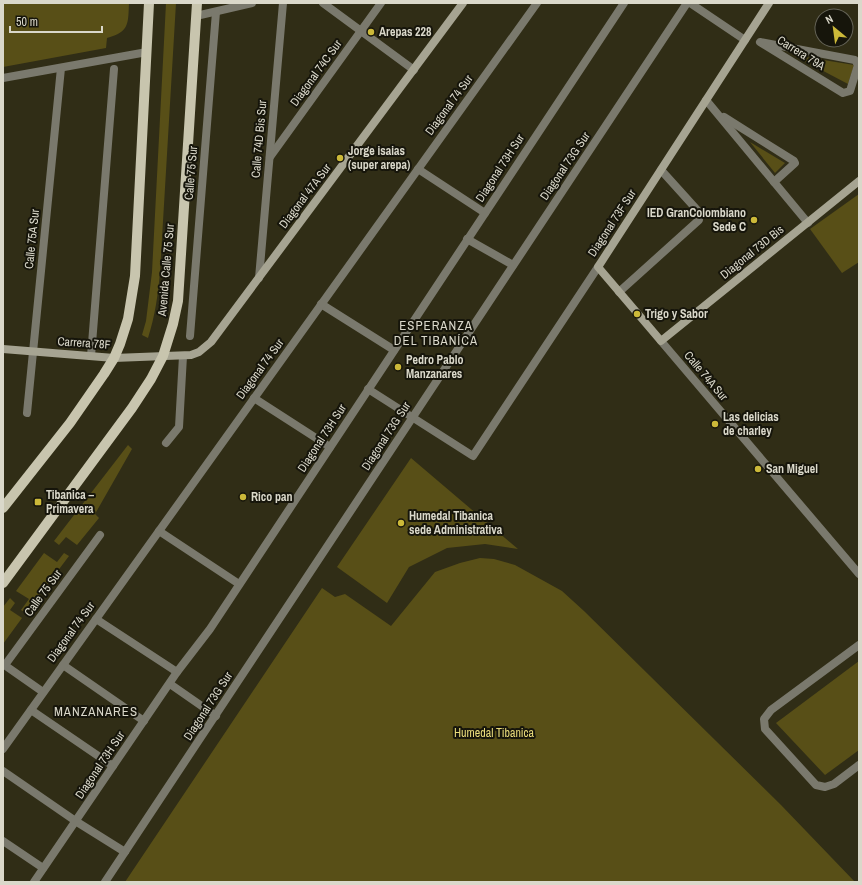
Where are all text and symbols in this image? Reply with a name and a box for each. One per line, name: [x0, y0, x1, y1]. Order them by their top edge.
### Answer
scale bar: [10, 8, 102, 34]
north arrow: [814, 8, 854, 48]
text: N: [823, 12, 835, 27]
text: 50 m: [16, 14, 38, 30]
place label: Arepas 228: [379, 24, 432, 40]
marker: Arepas 228: [366, 27, 376, 37]
street label: Carrera 79A: [774, 32, 828, 74]
street label: Diagonal 74C Sur: [287, 36, 346, 109]
street label: Diagonal 74 Sur: [422, 71, 477, 138]
street label: Calle 74D Bis Sur: [248, 99, 270, 179]
street label: Diagonal 73G Sur: [536, 128, 594, 203]
street label: Diagonal 73H Sur: [472, 130, 528, 205]
place label: Jorge isaias (super arepa): [348, 143, 410, 173]
street label: Calle 75 Sur: [181, 145, 201, 201]
marker: Jorge isaias (super arepa): [335, 153, 345, 163]
street label: Diagonal 47A Sur: [275, 160, 335, 232]
street label: Diagonal 73F Sur: [584, 186, 640, 260]
place label: IED GranColombiano Sede C: [647, 205, 746, 235]
street label: Calle 75A Sur: [21, 208, 43, 270]
marker: IED GranColombiano Sede C: [749, 215, 759, 225]
street label: Diagonal 73D Bis: [717, 221, 787, 282]
street label: Avenida Calle 75 Sur: [154, 222, 178, 318]
place label: Trigo y Sabor: [645, 306, 708, 322]
marker: Trigo y Sabor: [632, 309, 642, 319]
district label: ESPERANZA DEL TIBANÍCA: [394, 317, 478, 349]
street label: Carrera 78F: [57, 333, 111, 353]
street label: Diagonal 74 Sur: [233, 335, 288, 402]
street label: Calle 74A Sur: [681, 348, 732, 405]
place label: Pedro Pablo Manzanares: [406, 352, 463, 382]
marker: Pedro Pablo Manzanares: [393, 362, 403, 372]
street label: Diagonal 73G Sur: [358, 398, 415, 473]
street label: Diagonal 73H Sur: [294, 400, 350, 475]
place label: Las delicias de charley: [723, 409, 779, 439]
marker: Las delicias de charley: [710, 419, 720, 429]
place label: San Miguel: [766, 461, 818, 477]
marker: San Miguel: [753, 464, 763, 474]
place label: Tibanica – Primavera: [46, 487, 94, 517]
place label: Rico pan: [251, 489, 293, 505]
marker: Rico pan: [238, 492, 248, 502]
marker: Tibanica – Primavera: [33, 497, 43, 507]
place label: Humedal Tibanica sede Administrativa: [409, 508, 503, 538]
marker: Humedal Tibanica sede Administrativa: [396, 518, 406, 528]
street label: Calle 75 Sur: [21, 566, 66, 620]
street label: Diagonal 74 Sur: [44, 598, 99, 665]
street label: Diagonal 73G Sur: [180, 668, 237, 743]
district label: MANZANARES: [54, 703, 138, 720]
park label: Humedal Tibanica: [454, 725, 535, 741]
street label: Diagonal 73H Sur: [71, 728, 129, 802]

